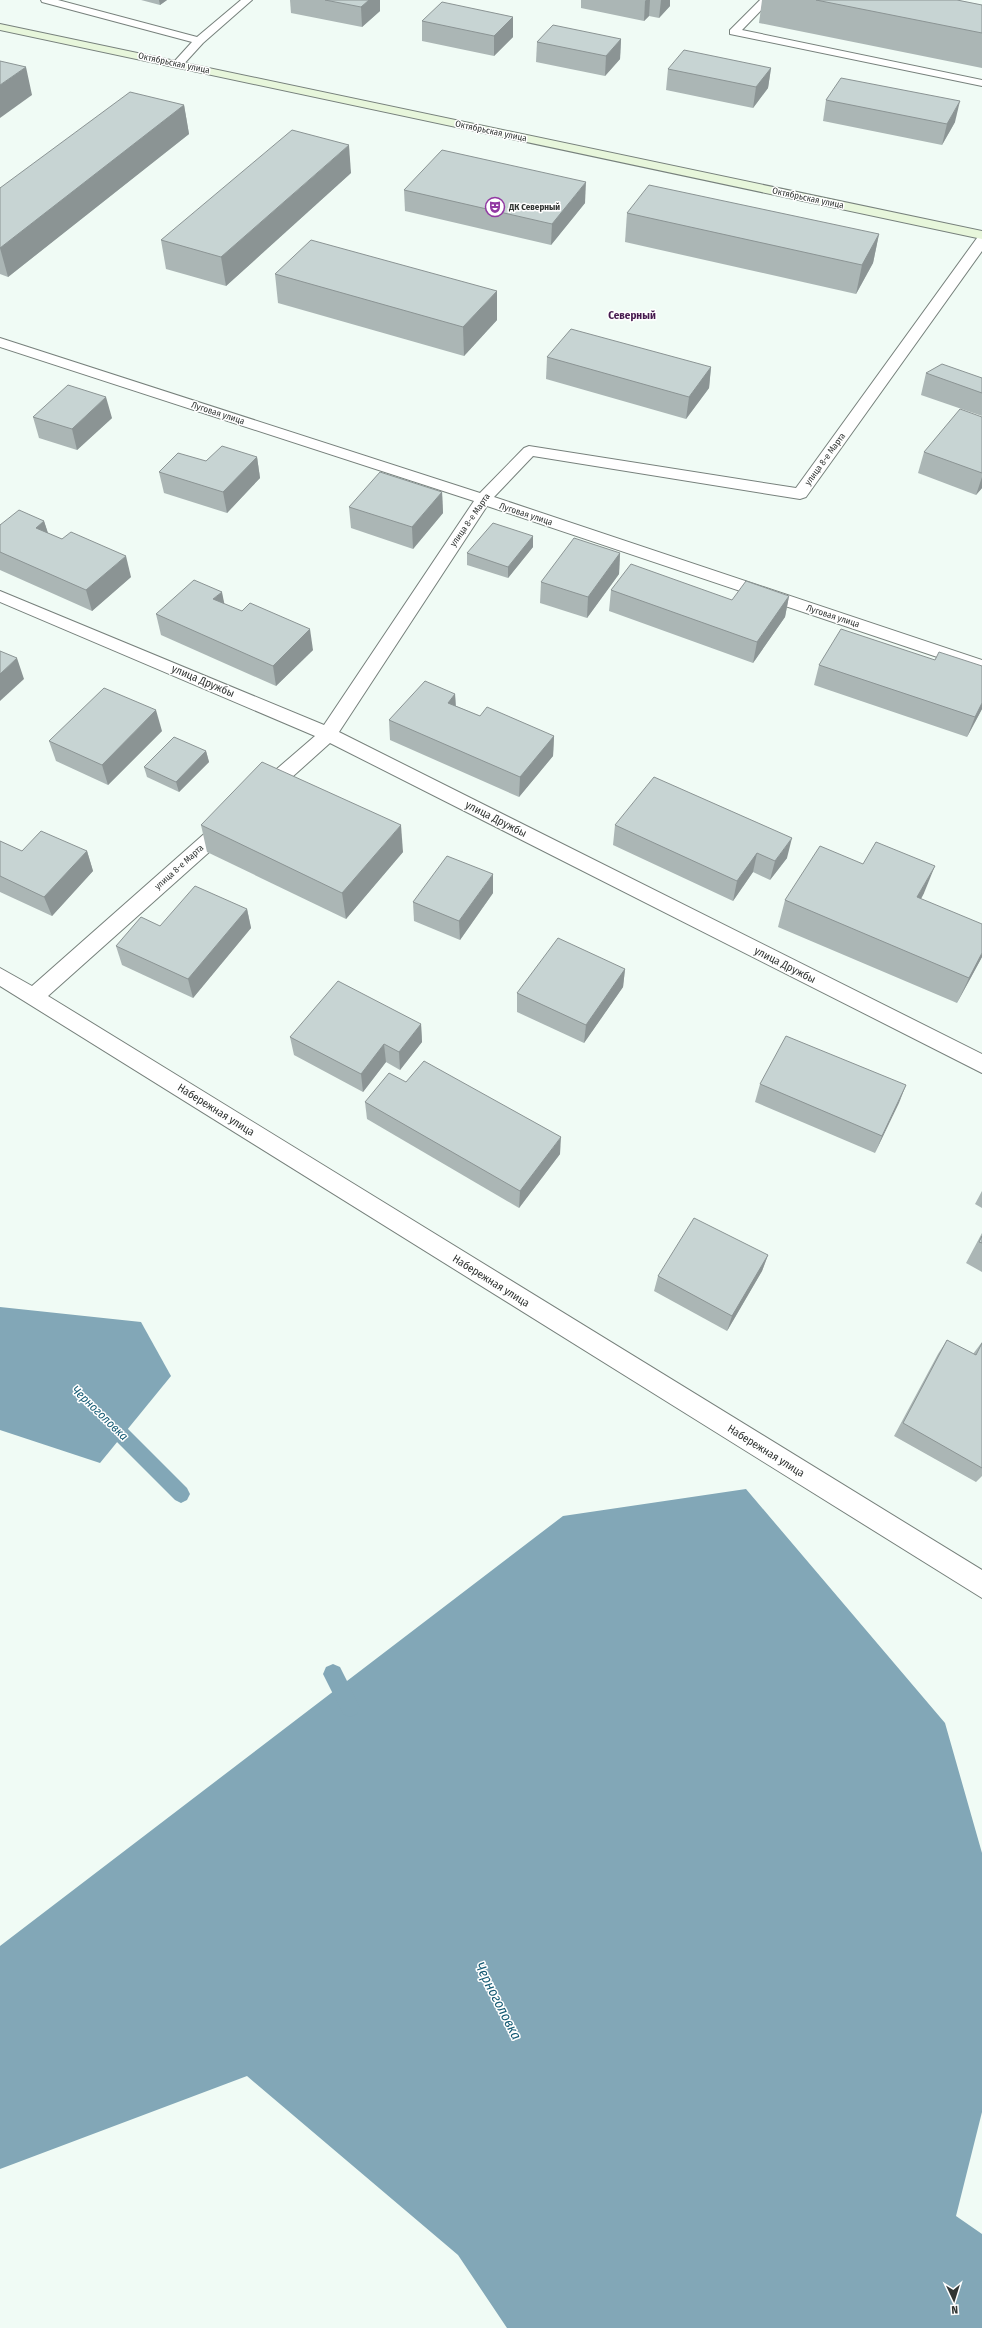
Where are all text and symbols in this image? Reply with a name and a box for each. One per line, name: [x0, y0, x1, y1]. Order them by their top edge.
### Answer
street label: Октябрьская улица: [137, 51, 211, 76]
street label: Октябрьская улица: [454, 119, 528, 144]
street label: Октябрьская улица: [771, 186, 845, 211]
theatre icon: ДК Северный: [484, 196, 506, 218]
place label: ДК Северный: [508, 202, 560, 212]
district label: Северный: [608, 309, 656, 322]
street label: Луговая улица: [190, 400, 246, 426]
street label: улица 8-е Марта: [803, 430, 848, 487]
street label: улица 8-е Марта: [448, 491, 492, 548]
street label: Луговая улица: [498, 501, 554, 527]
street label: Луговая улица: [805, 603, 861, 629]
street label: улица Дружбы: [170, 662, 236, 700]
street label: улица Дружбы: [463, 798, 529, 840]
street label: улица 8-е Марта: [153, 842, 206, 892]
street label: улица Дружбы: [752, 944, 818, 986]
street label: Набережная улица: [175, 1081, 257, 1139]
street label: Набережная улица: [450, 1252, 532, 1310]
water label: Черноголовка: [69, 1383, 131, 1443]
street label: Набережная улица: [725, 1422, 807, 1480]
water label: Черноголовка: [471, 1959, 525, 2043]
north arrow: [934, 2280, 974, 2320]
text: N: [951, 2303, 958, 2316]

